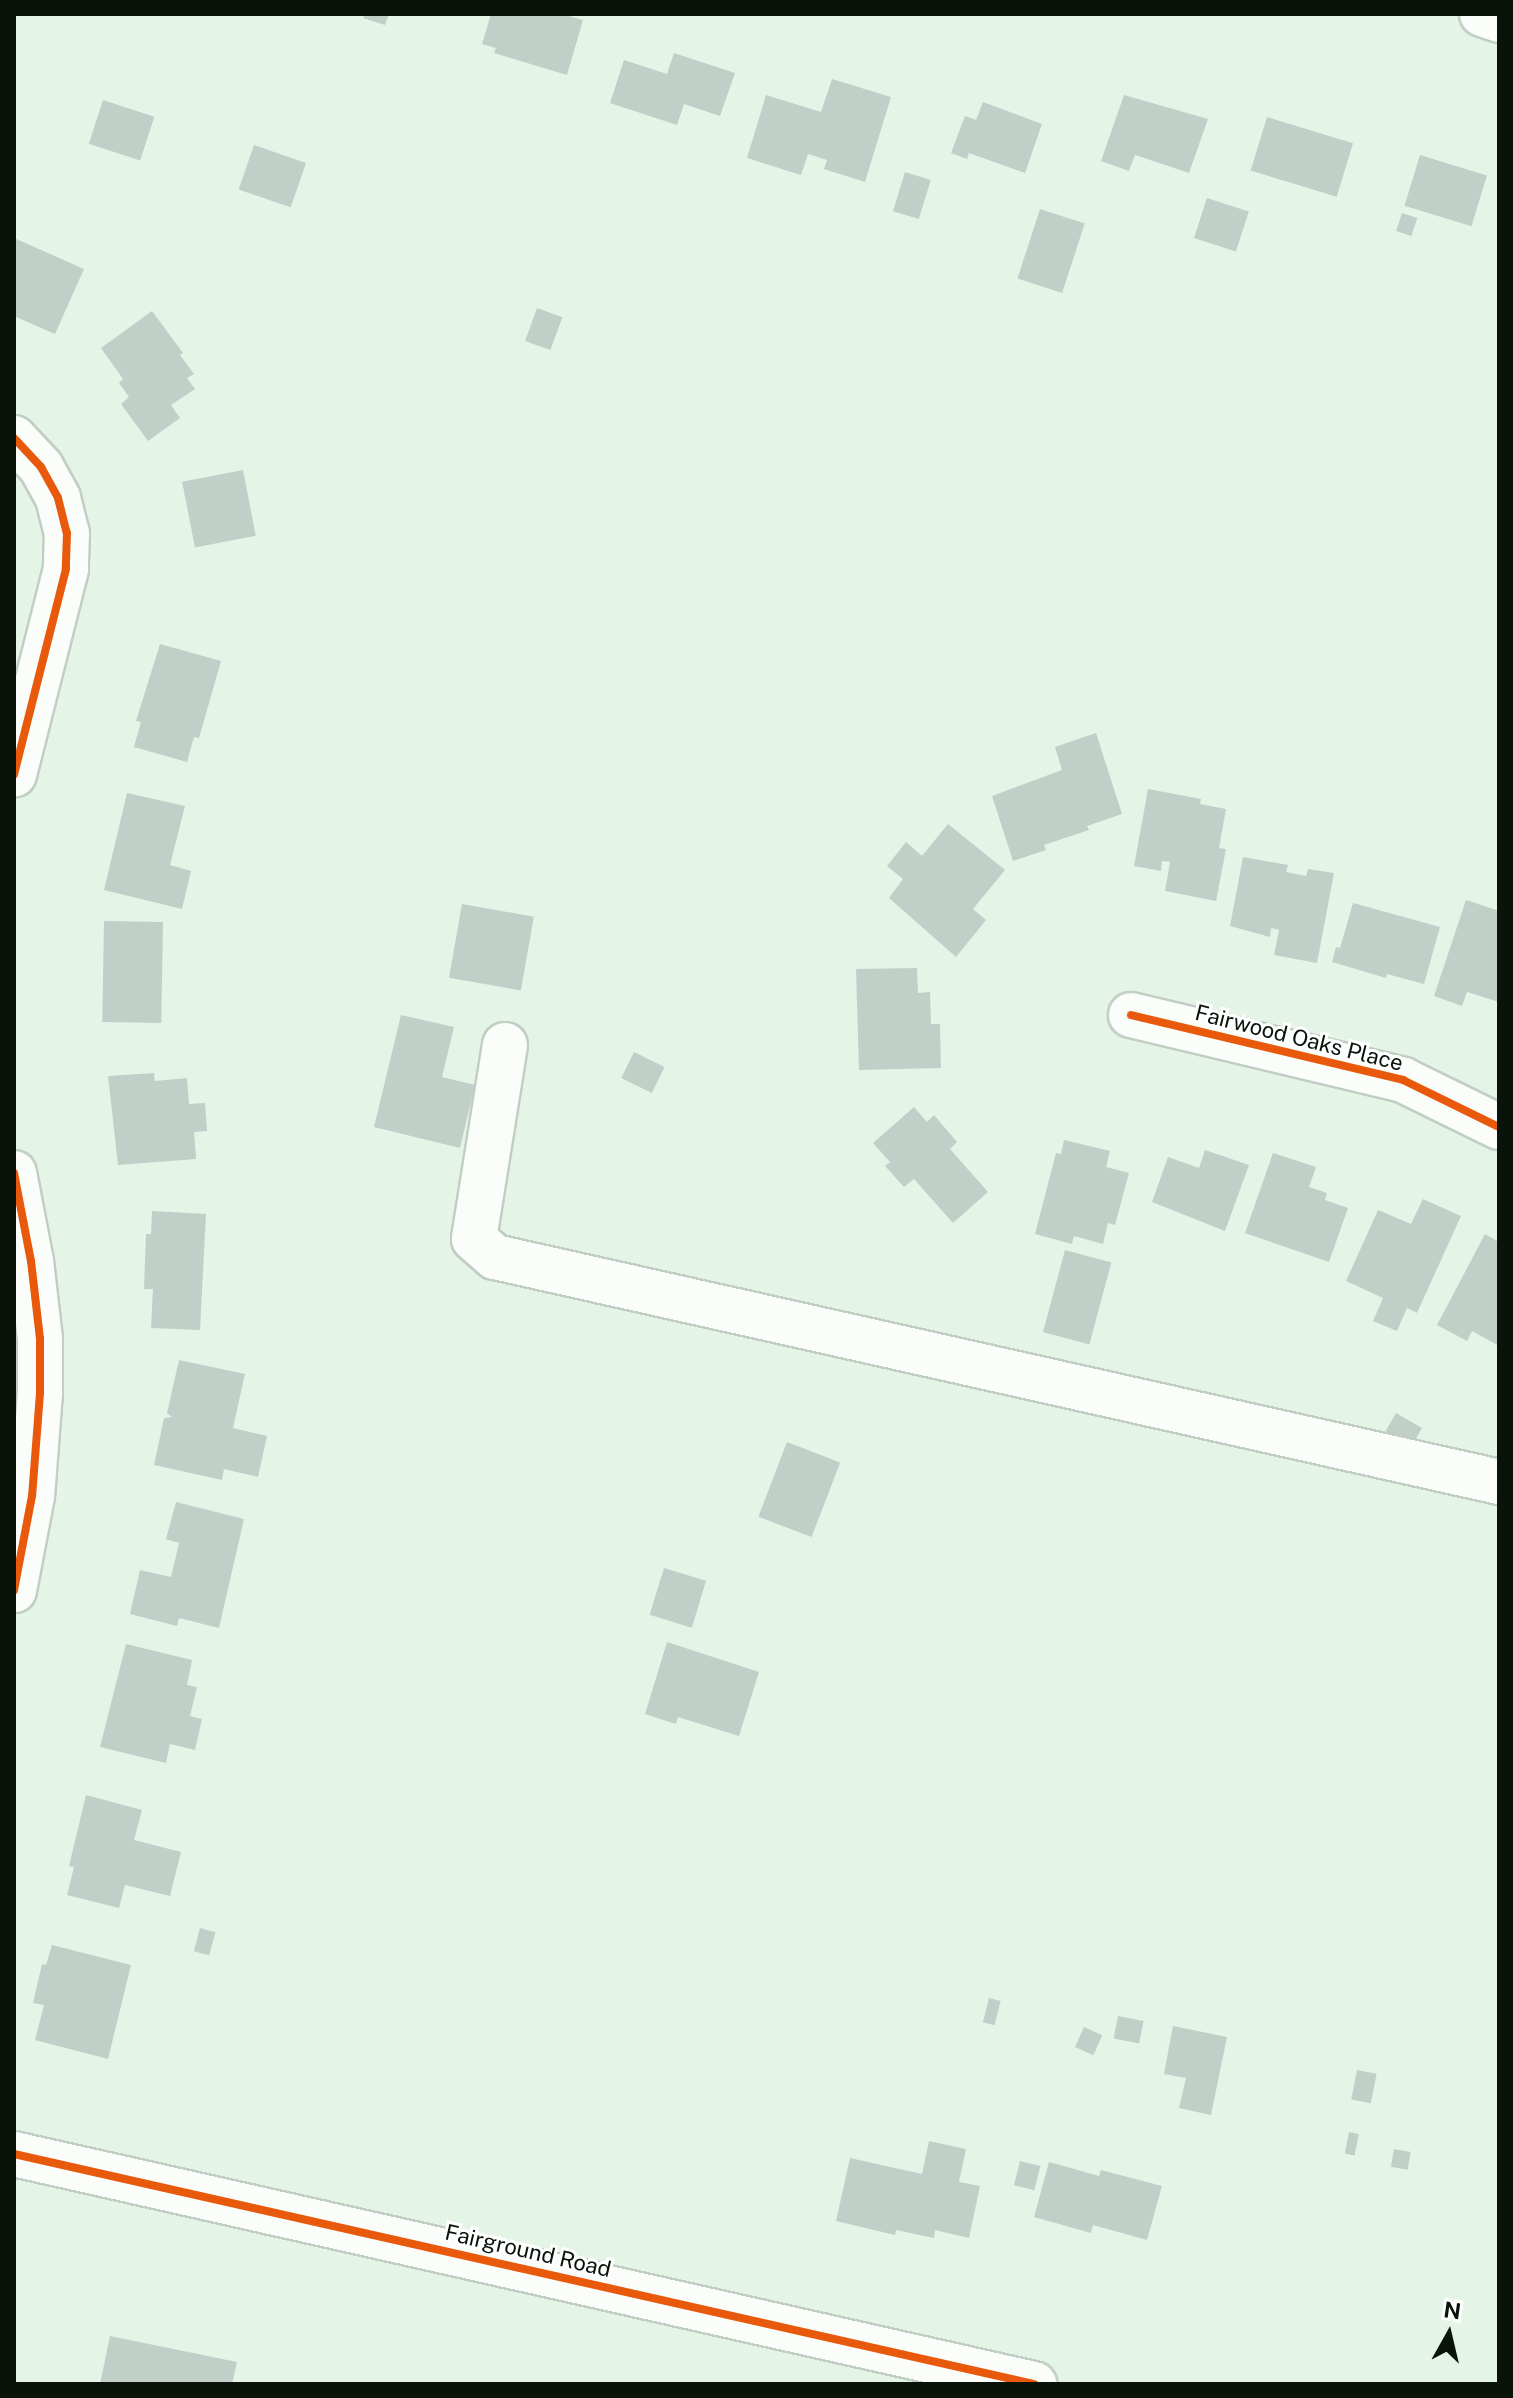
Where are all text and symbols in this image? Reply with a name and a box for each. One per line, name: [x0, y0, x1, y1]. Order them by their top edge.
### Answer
street label: Fairwood Oaks Place: [1192, 999, 1406, 1077]
street label: Fairground Road: [442, 2219, 614, 2283]
north arrow: [1409, 2294, 1489, 2374]
text: N: [1442, 2296, 1463, 2324]

